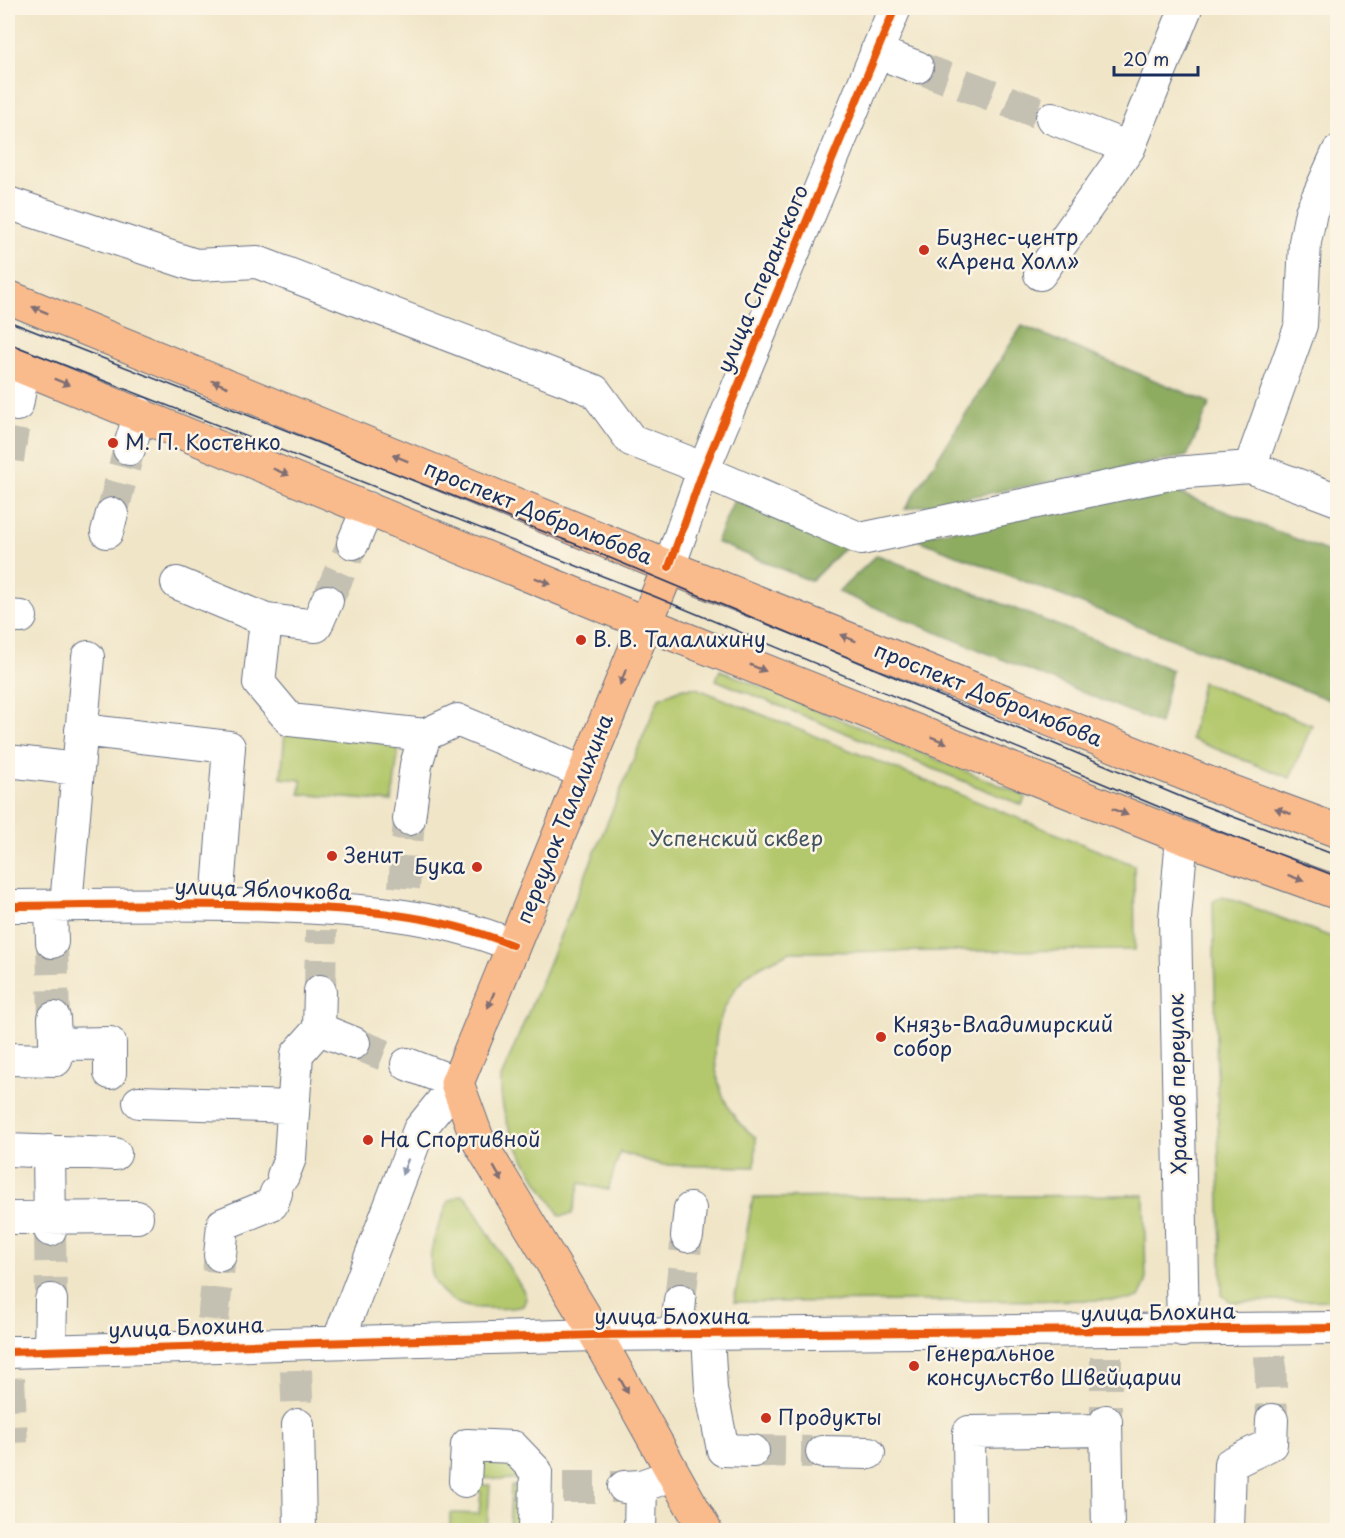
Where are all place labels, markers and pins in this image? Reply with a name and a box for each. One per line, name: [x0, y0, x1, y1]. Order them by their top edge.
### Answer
place label: Бизнес-центр «Арена Холл»: [936, 220, 1079, 276]
marker: Бизнес-центр «Арена Холл»: [917, 243, 931, 257]
place label: М. П. Костенко: [125, 425, 281, 457]
marker: М. П. Костенко: [106, 436, 120, 450]
place label: В. В. Талалихину: [593, 622, 766, 654]
marker: В. В. Талалихину: [574, 633, 588, 647]
place label: Зенит: [344, 838, 403, 870]
marker: Зенит: [325, 849, 339, 863]
place label: Бука: [414, 849, 465, 881]
marker: Бука: [470, 860, 484, 874]
place label: Князь-Владимирский собор: [893, 1007, 1113, 1063]
marker: Князь-Владимирский собор: [874, 1030, 888, 1044]
place label: На Спортивной: [380, 1122, 541, 1154]
marker: На Спортивной: [361, 1133, 375, 1147]
place label: Генеральное консульство Швейцарии: [926, 1336, 1182, 1392]
marker: Генеральное консульство Швейцарии: [907, 1359, 921, 1373]
place label: Продукты: [778, 1400, 882, 1432]
marker: Продукты: [759, 1411, 773, 1425]

